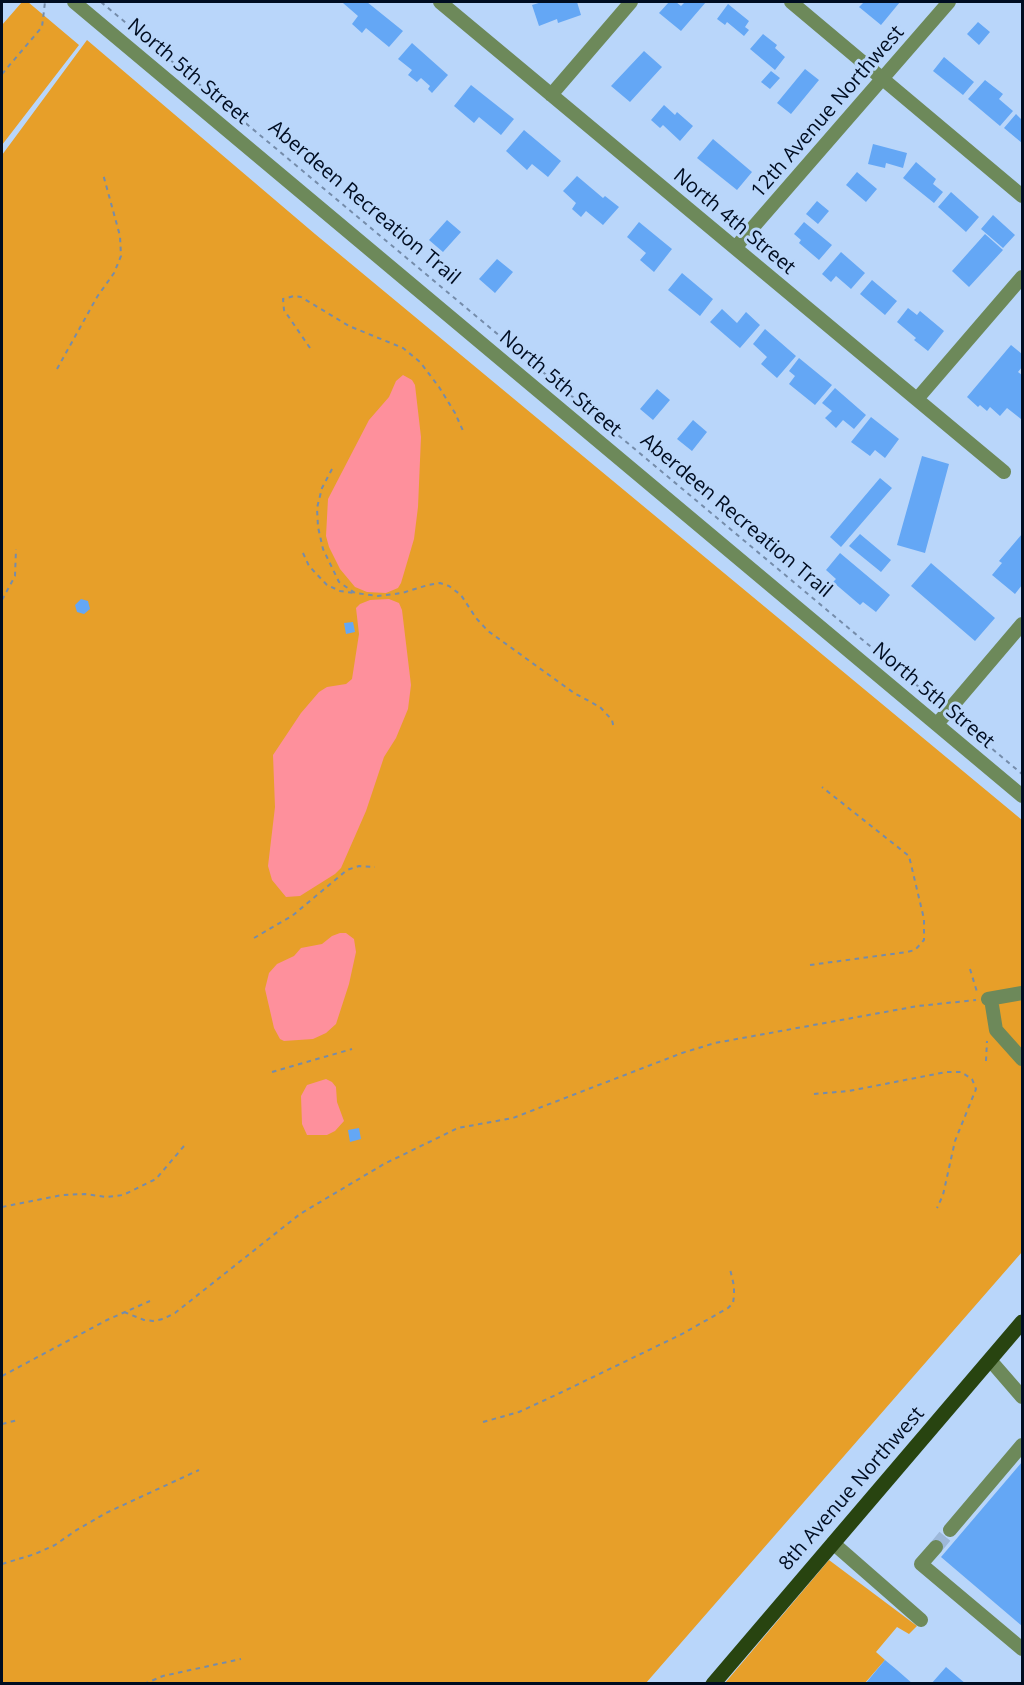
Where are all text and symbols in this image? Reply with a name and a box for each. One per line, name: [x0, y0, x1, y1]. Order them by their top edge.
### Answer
street label: North 5th Street: [122, 14, 254, 130]
street label: 12th Avenue Northwest: [747, 21, 909, 203]
street label: Aberdeen Recreation Trail: [264, 116, 464, 290]
street label: North 4th Street: [668, 164, 800, 280]
street label: North 5th Street: [494, 326, 626, 442]
street label: Aberdeen Recreation Trail: [636, 429, 836, 603]
street label: North 5th Street: [867, 638, 999, 754]
street label: 8th Avenue Northwest: [774, 1402, 930, 1576]

